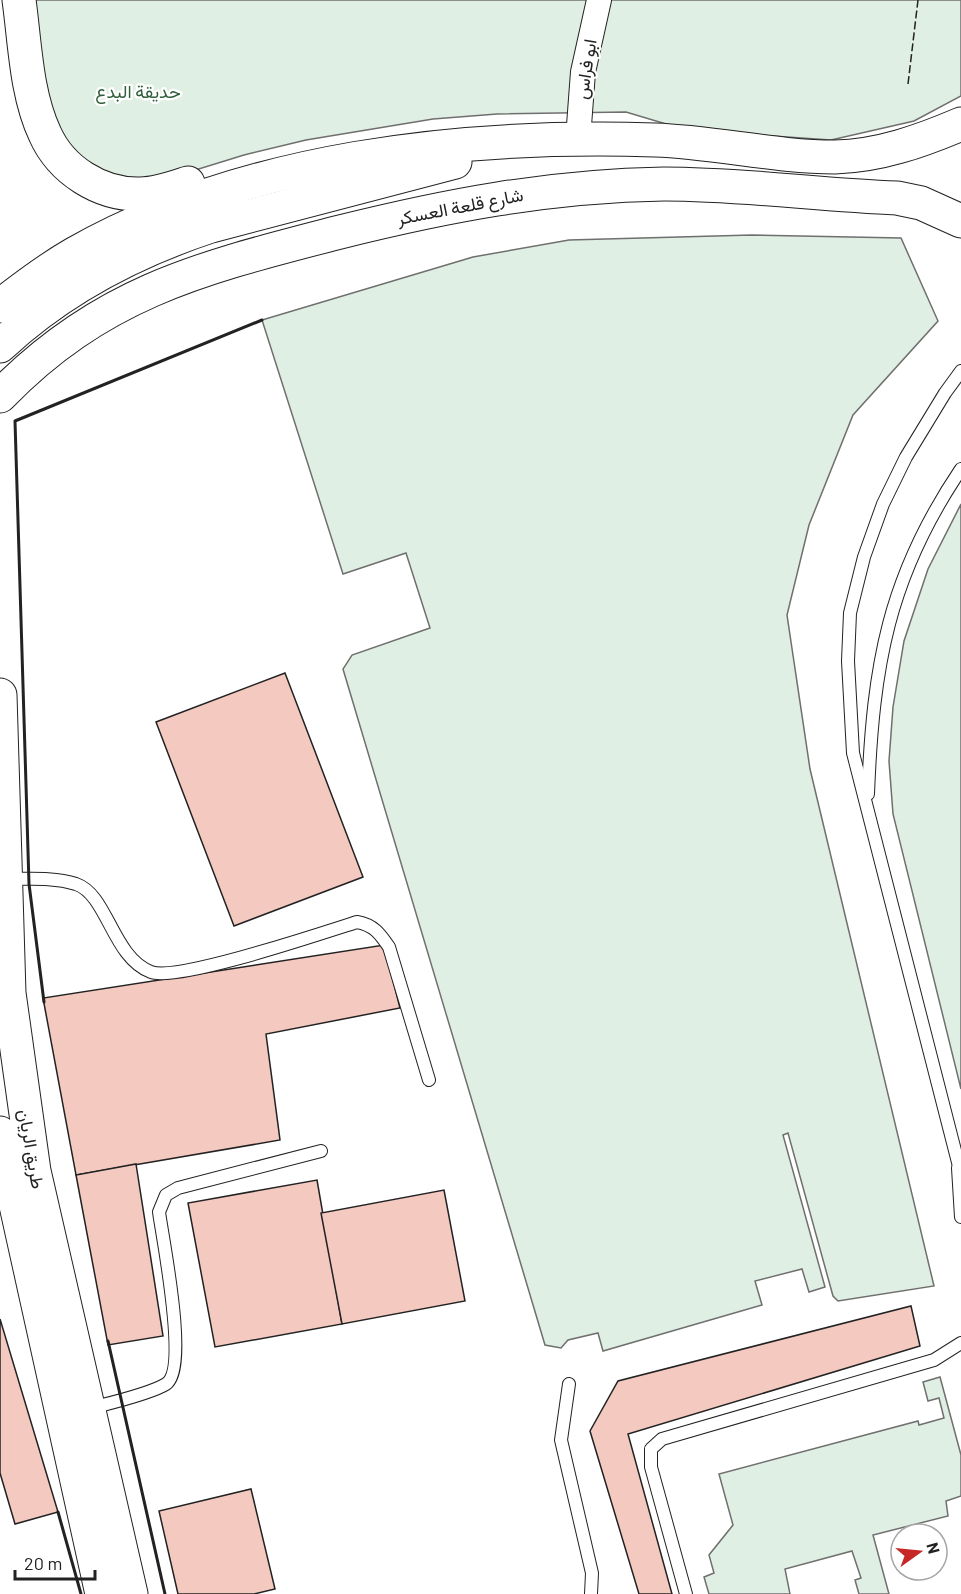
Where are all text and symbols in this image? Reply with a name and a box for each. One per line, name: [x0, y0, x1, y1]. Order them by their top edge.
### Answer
street label: ابو فراس: [569, 37, 602, 101]
park label: حديقة البدع: [95, 80, 181, 104]
street label: شارع قلعة العسكر: [394, 183, 525, 231]
street label: طريق الريان: [13, 1107, 50, 1191]
north arrow: [889, 1522, 949, 1582]
text: N: [923, 1540, 945, 1556]
scale bar: [15, 1543, 94, 1581]
text: 20 m: [24, 1552, 62, 1574]

